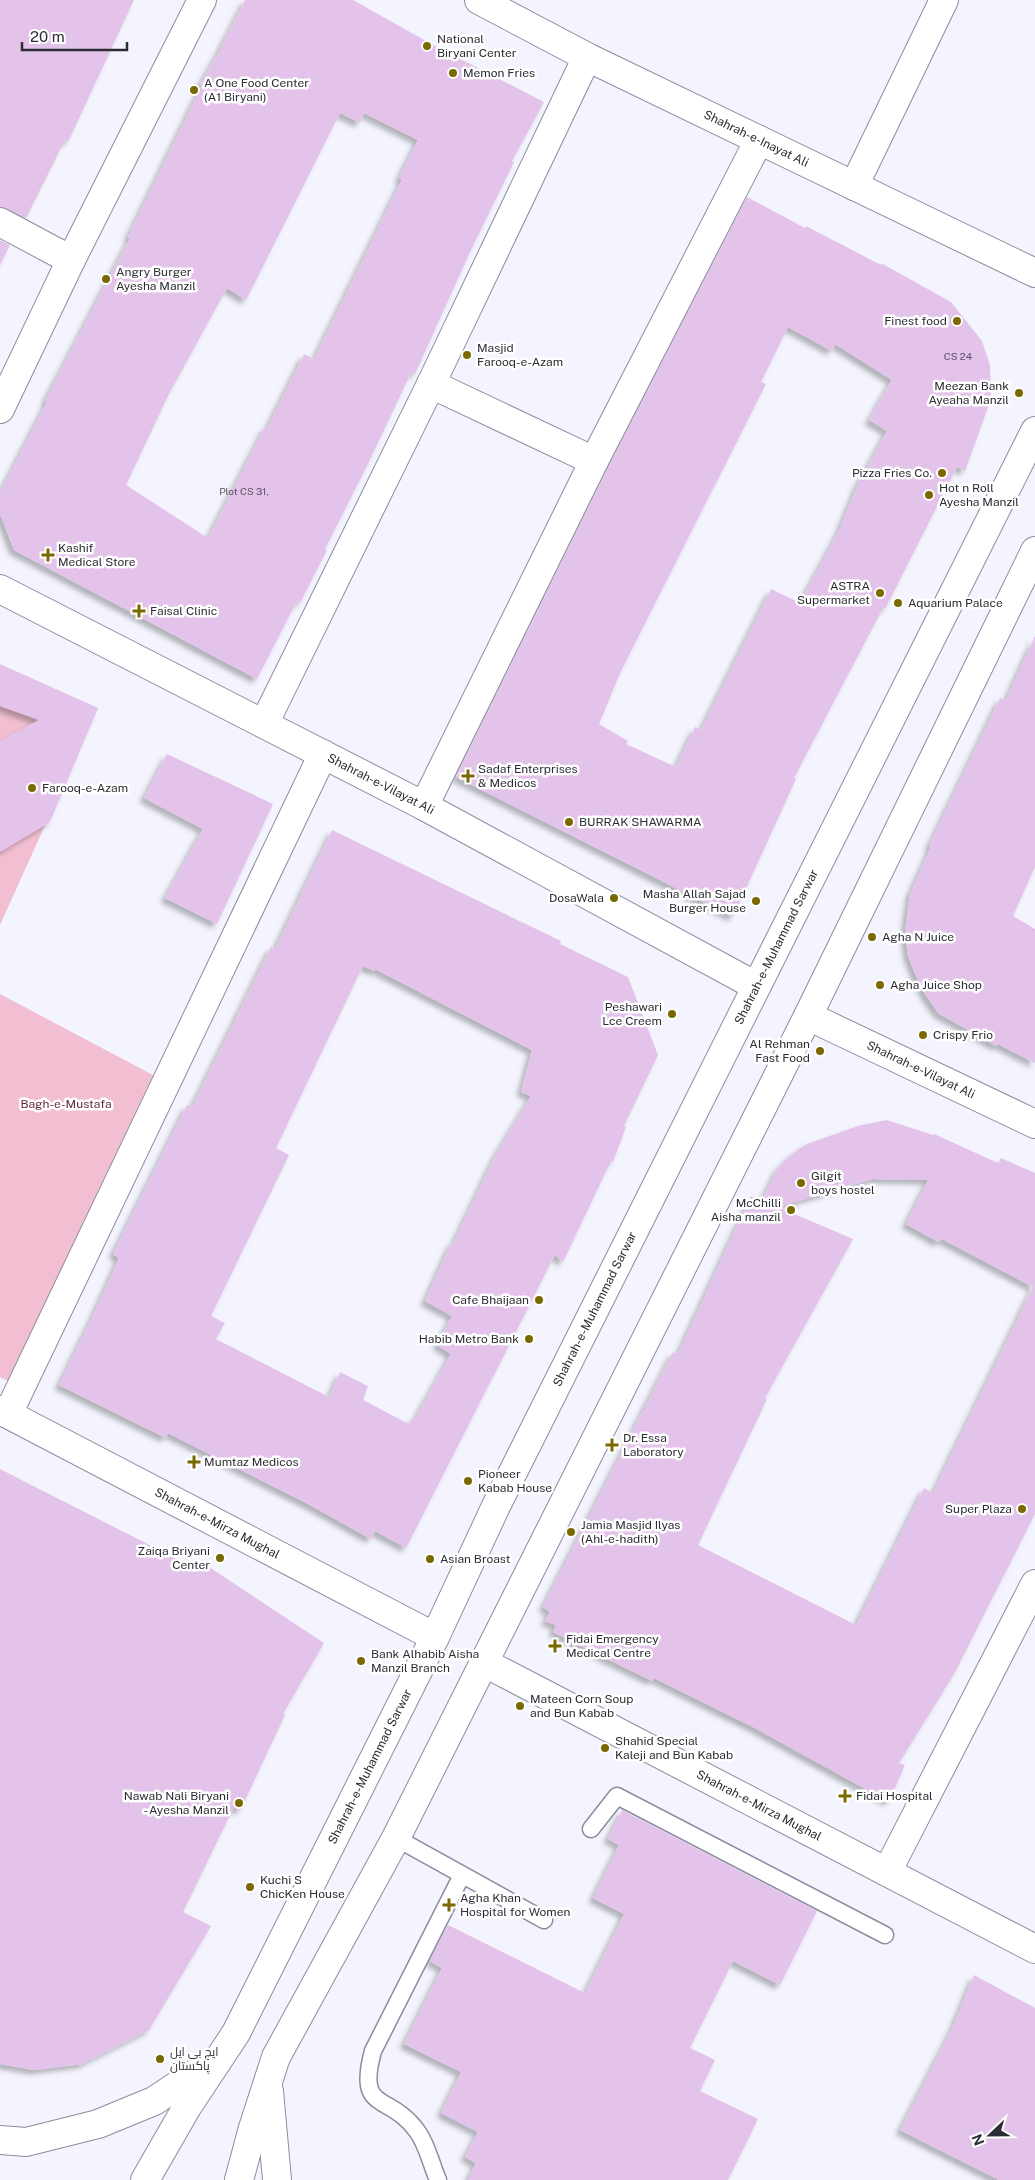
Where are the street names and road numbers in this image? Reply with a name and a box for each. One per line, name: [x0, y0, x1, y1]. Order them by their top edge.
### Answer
street label: Shahrah-e-Inayat Ali: [702, 107, 811, 170]
street label: Shahrah-e-Vilayat Ali: [325, 751, 437, 817]
street label: Shahrah-e-Muhammad Sarwar: [732, 867, 821, 1027]
street label: Shahrah-e-Vilayat Ali: [864, 1038, 977, 1101]
street label: Shahrah-e-Muhammad Sarwar: [550, 1229, 640, 1389]
street label: Shahrah-e-Mirza Mughal: [152, 1485, 282, 1562]
street label: Shahrah-e-Muhammad Sarwar: [325, 1687, 415, 1846]
street label: Shahrah-e-Mirza Mughal: [694, 1767, 824, 1844]

